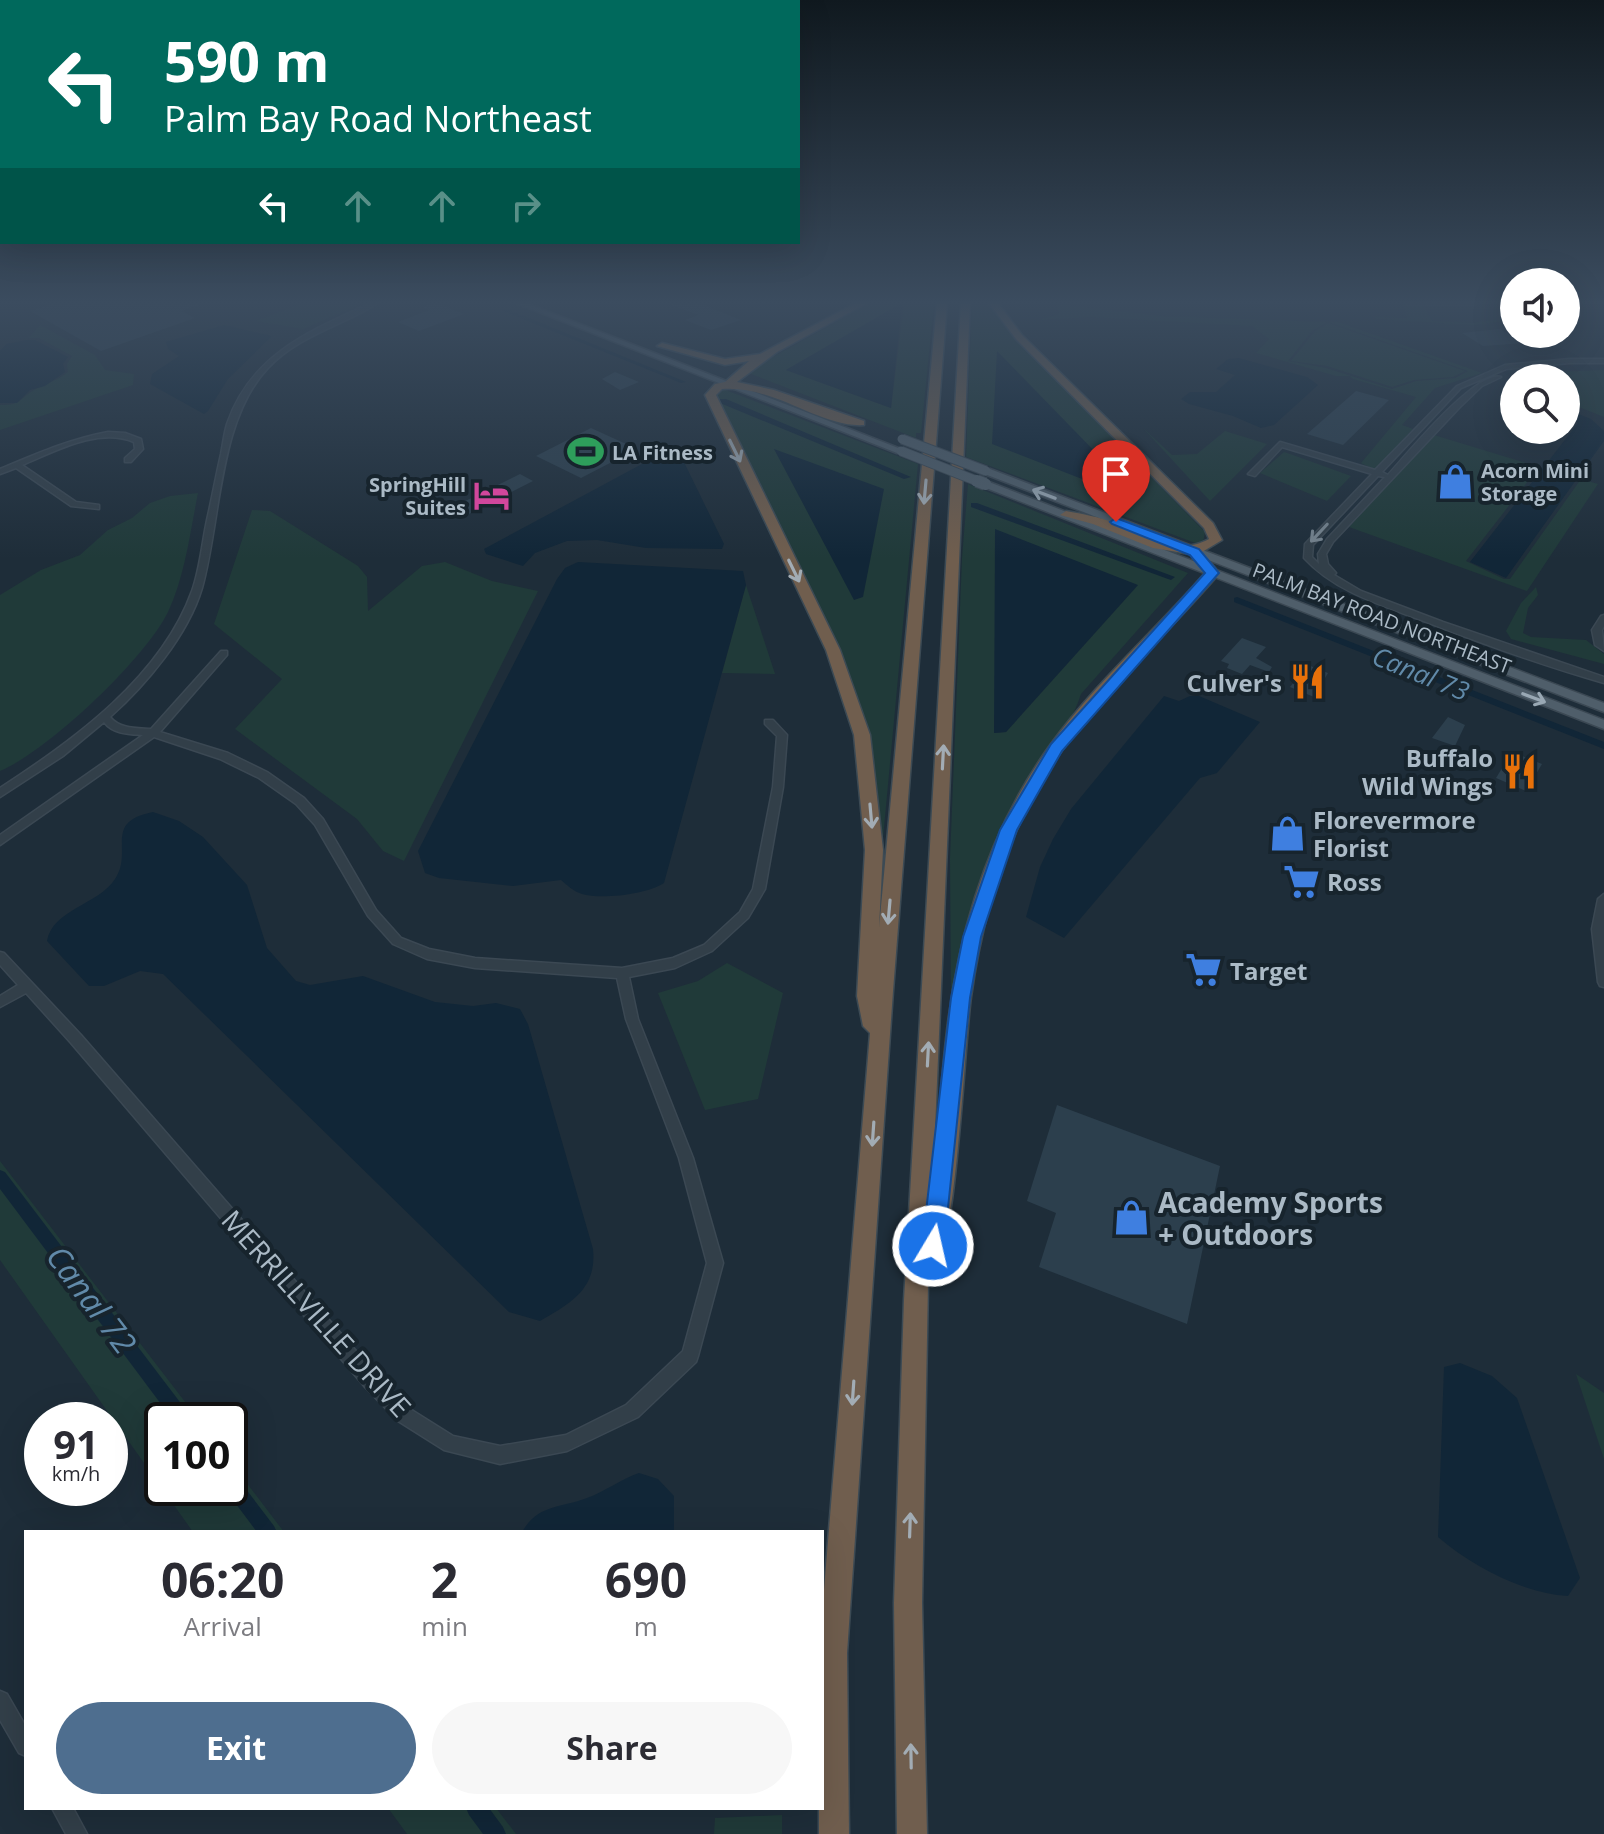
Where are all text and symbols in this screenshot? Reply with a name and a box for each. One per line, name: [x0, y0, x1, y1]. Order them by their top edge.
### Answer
text: 590 m: [164, 22, 330, 98]
icon: left: [32, 32, 136, 136]
text: Palm Bay Road Northeast: [164, 94, 592, 143]
icon: left: [252, 184, 296, 228]
icon: ahead: [336, 184, 380, 228]
icon: ahead: [420, 184, 464, 228]
icon: right: [504, 184, 548, 228]
map controls: [1500, 268, 1580, 444]
button: sound: [1500, 268, 1580, 348]
button: search: [1500, 364, 1580, 444]
sports icon: LA Fitness: [567, 433, 605, 471]
place label: LA Fitness: [612, 439, 713, 466]
one-way arrow: [728, 439, 743, 463]
pin: [1082, 440, 1150, 522]
icon: arrive: [1094, 452, 1138, 496]
place label: Acorn Mini Storage: [1481, 457, 1589, 507]
shop icon: Acorn Mini Storage: [1436, 462, 1474, 500]
place label: SpringHill Suites: [369, 471, 466, 521]
hotel icon: SpringHill Suites: [473, 476, 511, 514]
one-way arrow: [918, 478, 933, 505]
one-way arrow: [1032, 486, 1057, 500]
one-way arrow: [1310, 523, 1329, 542]
street label: PALM BAY ROAD NORTHEAST: [1249, 556, 1515, 680]
one-way arrow: [787, 558, 802, 582]
water label: Canal 73: [1367, 637, 1475, 709]
restaurant icon: Culver's: [1289, 663, 1327, 701]
place label: Culver's: [1187, 666, 1282, 699]
one-way arrow: [1521, 692, 1546, 706]
place label: Buffalo Wild Wings: [1362, 741, 1493, 802]
one-way arrow: [936, 744, 951, 771]
restaurant icon: Buffalo Wild Wings: [1500, 752, 1538, 790]
one-way arrow: [864, 802, 879, 829]
place label: Florevermore Florist: [1313, 803, 1476, 864]
shop icon: Florevermore Florist: [1268, 814, 1306, 852]
supermarket icon: Ross: [1282, 862, 1320, 900]
place label: Ross: [1327, 865, 1382, 898]
one-way arrow: [881, 898, 896, 925]
supermarket icon: Target: [1185, 951, 1223, 989]
place label: Target: [1230, 954, 1307, 987]
one-way arrow: [921, 1041, 936, 1068]
one-way arrow: [865, 1120, 880, 1147]
place label: Academy Sports + Outdoors: [1158, 1183, 1383, 1253]
shop icon: Academy Sports + Outdoors: [1113, 1199, 1151, 1237]
street label: MERRILLVILLE DRIVE: [214, 1201, 420, 1425]
position arrow: [891, 1204, 975, 1288]
water label: Canal 72: [37, 1236, 147, 1362]
one-way arrow: [845, 1379, 860, 1406]
speed limit sign: 100: [144, 1402, 248, 1506]
text: 91: [53, 1416, 99, 1471]
text: km/h: [52, 1460, 100, 1487]
one-way arrow: [902, 1512, 917, 1539]
text: 06:20: [161, 1547, 284, 1612]
text: 2: [431, 1547, 458, 1612]
text: 690: [605, 1547, 687, 1612]
text: Arrival: [183, 1608, 262, 1644]
text: min: [421, 1608, 468, 1644]
text: m: [634, 1608, 658, 1644]
button: Exit: [56, 1702, 416, 1794]
button: Share: [432, 1702, 792, 1794]
one-way arrow: [903, 1743, 918, 1770]

